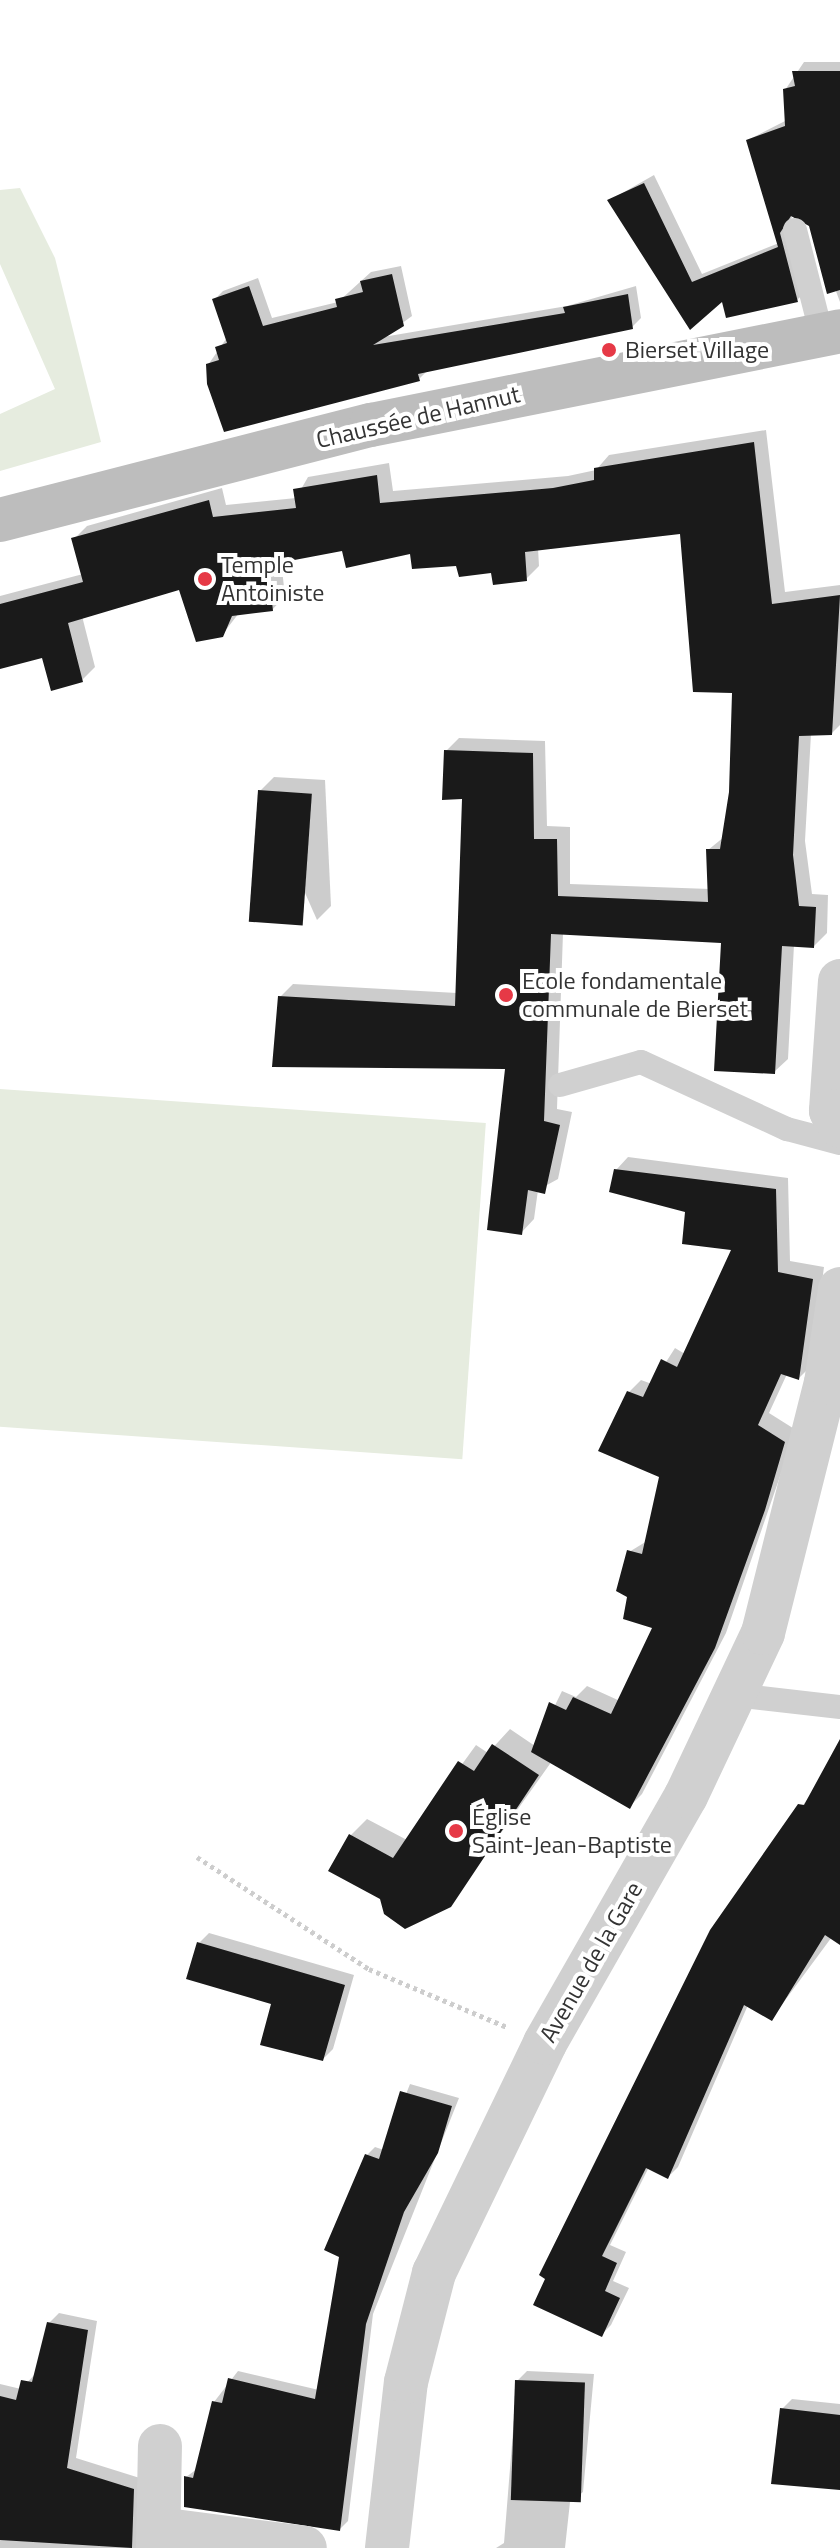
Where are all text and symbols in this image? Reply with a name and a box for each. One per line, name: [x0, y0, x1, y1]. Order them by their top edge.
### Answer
place label: Bierset Village: [625, 336, 769, 364]
marker: Bierset Village: [600, 341, 618, 359]
street label: Chaussée de Hannut: [314, 380, 522, 454]
place label: Temple Antoiniste: [221, 551, 324, 607]
marker: Temple Antoiniste: [196, 570, 214, 588]
place label: Ecole fondamentale communale de Bierset: [522, 967, 748, 1023]
marker: Ecole fondamentale communale de Bierset: [497, 986, 515, 1004]
place label: Église Saint-Jean-Baptiste: [472, 1803, 672, 1859]
marker: Église Saint-Jean-Baptiste: [447, 1822, 465, 1840]
street label: Avenue de la Gare: [533, 1877, 649, 2047]

